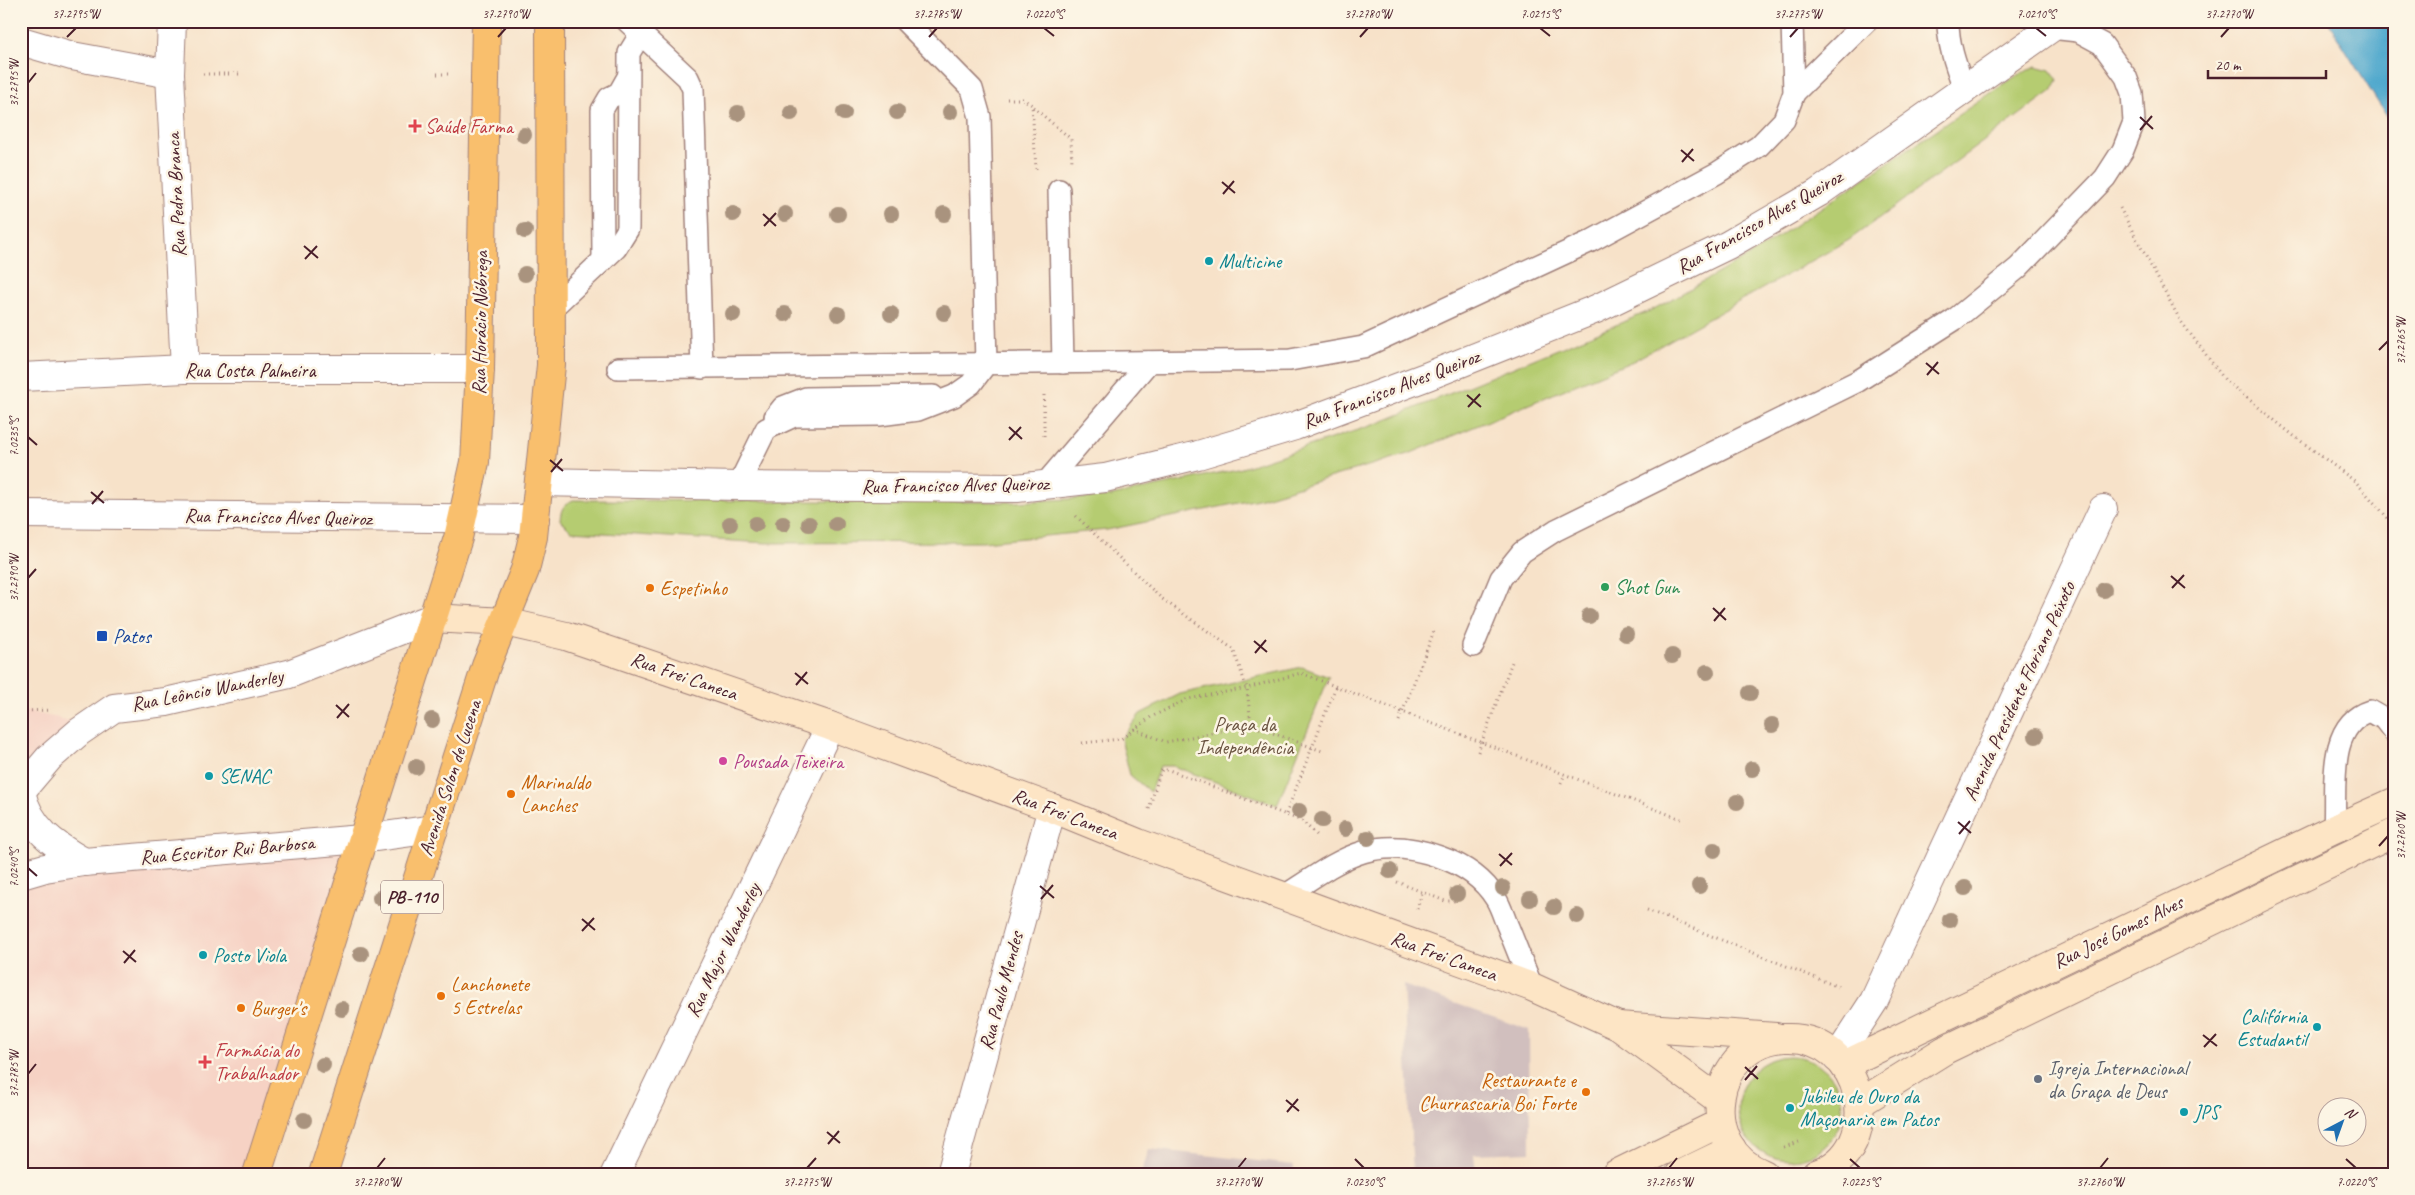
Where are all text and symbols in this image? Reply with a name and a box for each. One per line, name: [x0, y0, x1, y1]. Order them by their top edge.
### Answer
text: 37.2795°W: [53, 6, 102, 22]
text: 37.2790°W: [483, 6, 532, 22]
text: 37.2785°W: [914, 6, 963, 22]
text: 7.0220°S: [1025, 6, 1065, 22]
text: 37.2780°W: [1345, 6, 1394, 22]
text: 7.0215°S: [1521, 6, 1561, 22]
text: 37.2775°W: [1775, 6, 1824, 22]
text: 7.0210°S: [2017, 6, 2057, 22]
text: 37.2770°W: [2206, 6, 2255, 22]
scale bar: [2208, 48, 2325, 80]
text: 20 m: [2215, 56, 2242, 75]
text: 37.2795°W: [6, 57, 22, 106]
place label: Saúde Farma: [425, 114, 515, 139]
marker: Saúde Farma: [409, 120, 421, 132]
street label: Rua Pedra Branca: [160, 131, 192, 258]
street label: Rua Francisco Alves Queiroz: [1672, 163, 1849, 280]
street label: Rua Horácio Nóbrega: [466, 249, 494, 395]
place label: Multicine: [1219, 249, 1283, 274]
marker: Multicine: [1203, 255, 1215, 267]
text: 37.2765°W: [2393, 315, 2409, 364]
street label: Rua Francisco Alves Queiroz: [1299, 343, 1485, 434]
street label: Rua Costa Palmeira: [185, 358, 317, 383]
text: 7.0235°S: [6, 416, 22, 456]
street label: Rua Francisco Alves Queiroz: [861, 471, 1052, 499]
street label: Rua Francisco Alves Queiroz: [184, 503, 375, 531]
text: 37.2790°W: [6, 552, 22, 601]
place label: Shot Gun: [1615, 575, 1680, 600]
place label: Espetinho: [660, 576, 728, 601]
street label: Avenida Presidente Floriano Peixoto: [1957, 577, 2081, 804]
marker: Shot Gun: [1599, 581, 1611, 593]
marker: Espetinho: [644, 582, 656, 594]
place label: Patos: [113, 624, 153, 649]
marker: Patos: [95, 629, 109, 643]
street label: Rua Frei Caneca: [627, 646, 742, 706]
street label: Rua Leôncio Wanderley: [129, 663, 287, 717]
street label: Avenida Solon de Lucena: [413, 695, 488, 859]
park label: Praça da Independência: [1197, 712, 1295, 760]
place label: Pousada Teixeira: [733, 749, 845, 774]
marker: Pousada Teixeira: [717, 755, 729, 767]
place label: SENAC: [219, 764, 272, 789]
marker: SENAC: [203, 770, 215, 782]
place label: Marinaldo Lanches: [521, 770, 592, 818]
street label: Rua Frei Caneca: [1009, 782, 1123, 846]
marker: Marinaldo Lanches: [505, 788, 517, 800]
text: 37.2760°W: [2393, 810, 2409, 859]
street label: Rua Escritor Rui Barbosa: [139, 830, 317, 870]
text: 7.0240°S: [6, 847, 22, 887]
street label: Rua Major Wanderley: [680, 877, 767, 1021]
road number: PB-110: [381, 880, 443, 914]
street label: Rua José Gomes Alves: [2049, 889, 2189, 974]
street label: Rua Frei Caneca: [1387, 925, 1502, 987]
street label: Rua Paulo Mendes: [973, 927, 1029, 1053]
place label: Posto Viola: [213, 943, 288, 968]
marker: Posto Viola: [197, 949, 209, 961]
place label: Lanchonete 5 Estrelas: [451, 972, 531, 1020]
marker: Lanchonete 5 Estrelas: [435, 990, 447, 1002]
place label: Burger's: [251, 996, 308, 1021]
marker: Burger's: [235, 1002, 247, 1014]
place label: Califórnia Estudantil: [2237, 1004, 2311, 1052]
marker: Califórnia Estudantil: [2311, 1021, 2323, 1033]
place label: Farmácia do Trabalhador: [215, 1038, 300, 1086]
text: 37.2785°W: [6, 1048, 22, 1097]
marker: Farmácia do Trabalhador: [199, 1056, 211, 1068]
place label: Igreja Internacional da Graça de Deus: [2048, 1056, 2191, 1104]
place label: Restaurante e Churrascaria Boi Forte: [1419, 1068, 1577, 1116]
marker: Igreja Internacional da Graça de Deus: [2032, 1073, 2044, 1085]
place label: Jubileu de Ouro da Maçonaria em Patos: [1799, 1084, 1941, 1132]
marker: Restaurante e Churrascaria Boi Forte: [1580, 1086, 1592, 1098]
north arrow: [2318, 1098, 2368, 1148]
place label: JPS: [2193, 1100, 2222, 1125]
marker: Jubileu de Ouro da Maçonaria em Patos: [1784, 1102, 1796, 1114]
text: N: [2341, 1103, 2361, 1123]
marker: JPS: [2178, 1106, 2190, 1118]
text: 37.2780°W: [354, 1174, 403, 1190]
text: 37.2775°W: [784, 1174, 833, 1190]
text: 37.2770°W: [1215, 1174, 1264, 1190]
text: 7.0230°S: [1345, 1174, 1385, 1190]
text: 37.2765°W: [1646, 1174, 1695, 1190]
text: 7.0225°S: [1841, 1174, 1881, 1190]
text: 37.2760°W: [2077, 1174, 2126, 1190]
text: 7.0220°S: [2337, 1174, 2377, 1190]

